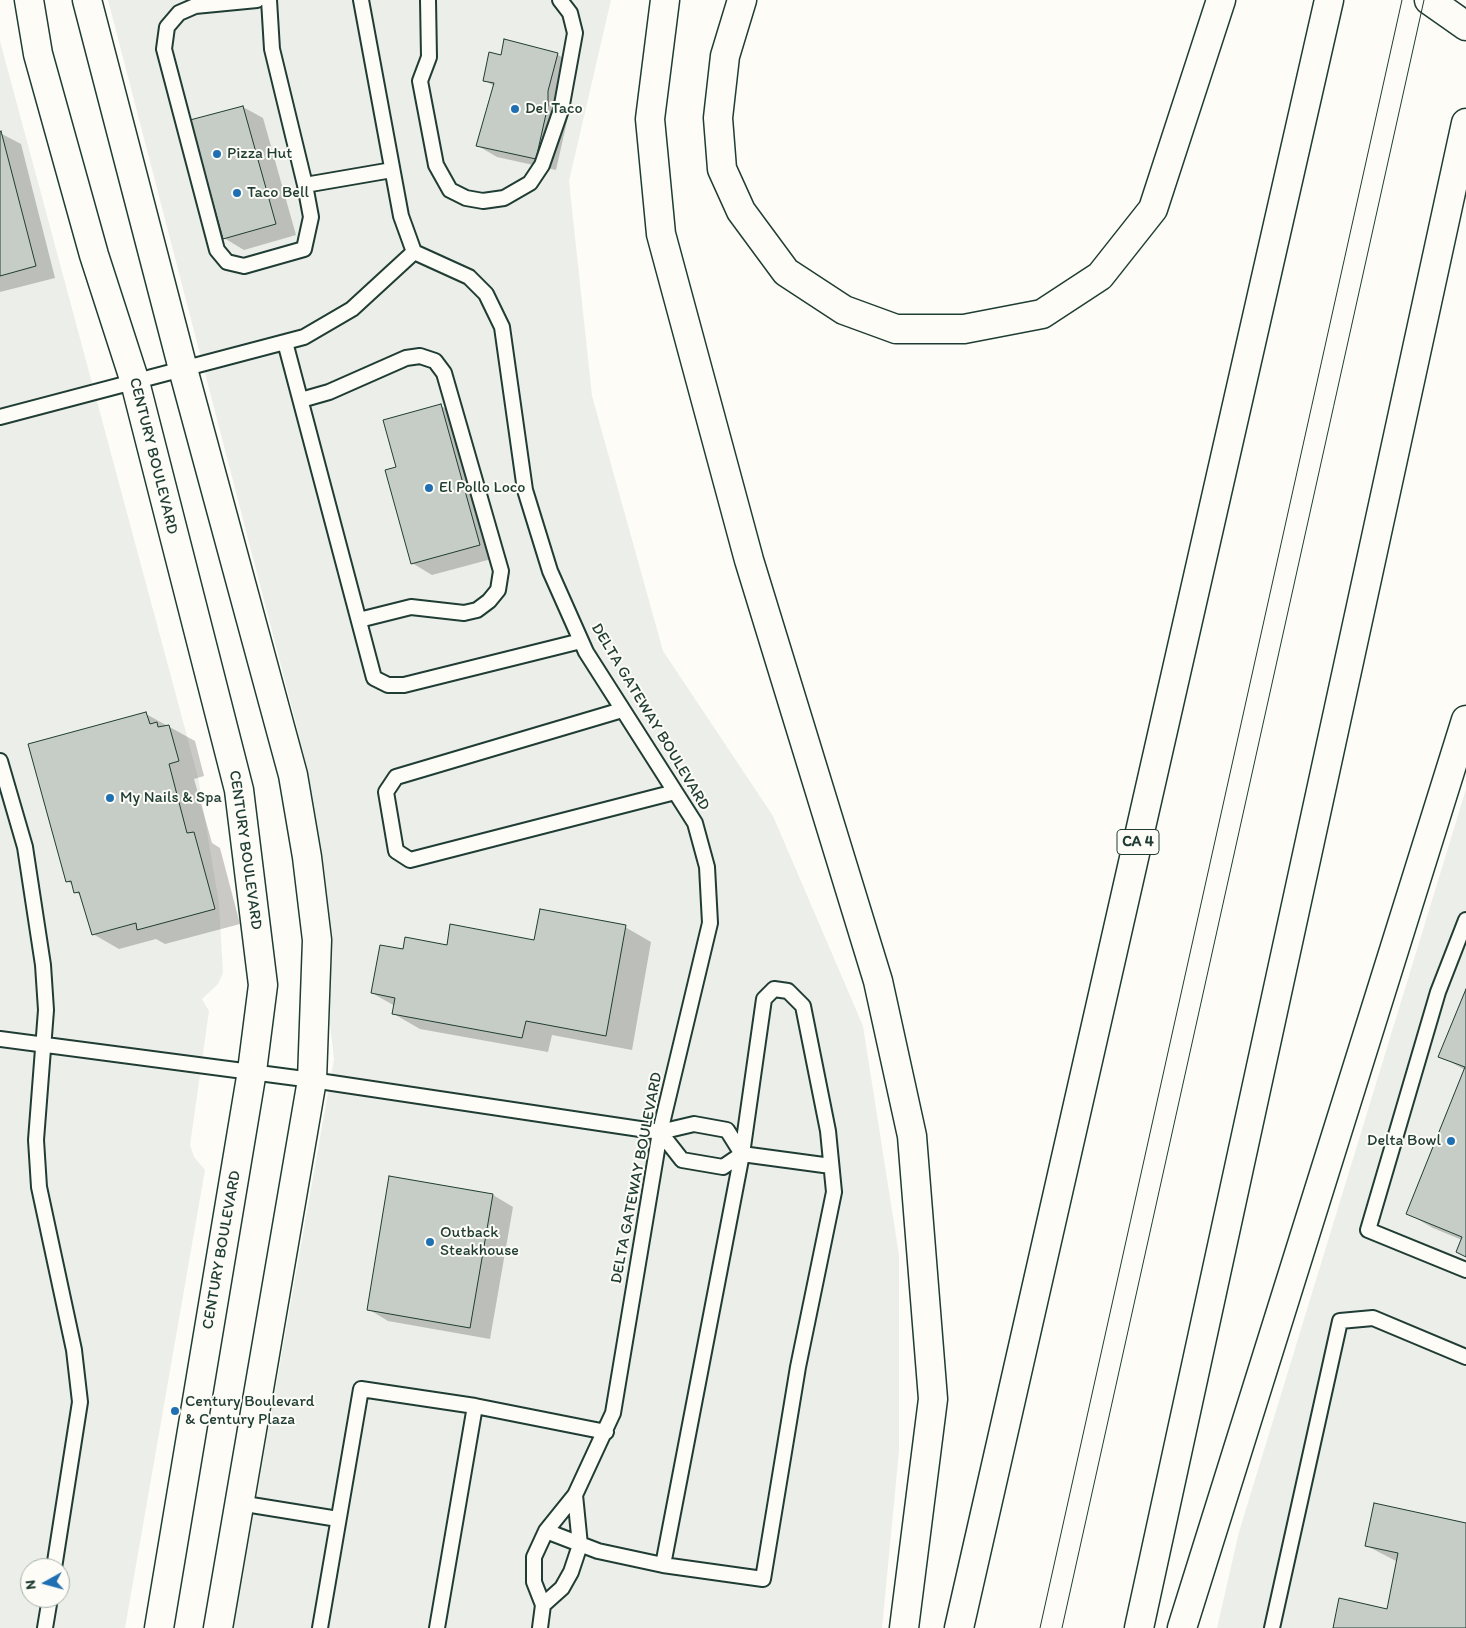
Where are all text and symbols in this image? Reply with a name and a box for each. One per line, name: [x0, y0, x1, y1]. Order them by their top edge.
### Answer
place label: Del Taco: [525, 99, 583, 119]
marker: Del Taco: [509, 103, 521, 115]
place label: Pizza Hut: [227, 144, 292, 164]
marker: Pizza Hut: [211, 148, 223, 160]
place label: Taco Bell: [247, 183, 309, 203]
marker: Taco Bell: [231, 187, 243, 199]
street label: CENTURY BOULEVARD: [124, 376, 182, 536]
place label: El Pollo Loco: [439, 478, 525, 498]
marker: El Pollo Loco: [423, 482, 435, 494]
street label: DELTA GATEWAY BOULEVARD: [586, 620, 714, 814]
street label: CENTURY BOULEVARD: [224, 769, 266, 931]
place label: My Nails & Spa: [120, 788, 222, 808]
marker: My Nails & Spa: [104, 792, 116, 804]
road number: CA 4: [1117, 830, 1159, 854]
street label: DELTA GATEWAY BOULEVARD: [607, 1071, 667, 1285]
place label: Delta Bowl: [1367, 1131, 1441, 1151]
marker: Delta Bowl: [1445, 1135, 1457, 1147]
street label: CENTURY BOULEVARD: [199, 1169, 245, 1331]
place label: Outback Steakhouse: [440, 1223, 519, 1261]
marker: Outback Steakhouse: [424, 1236, 436, 1248]
place label: Century Boulevard & Century Plaza: [185, 1392, 315, 1430]
marker: Century Boulevard & Century Plaza: [169, 1405, 181, 1417]
north arrow: [20, 1558, 70, 1608]
text: N: [22, 1579, 40, 1591]

